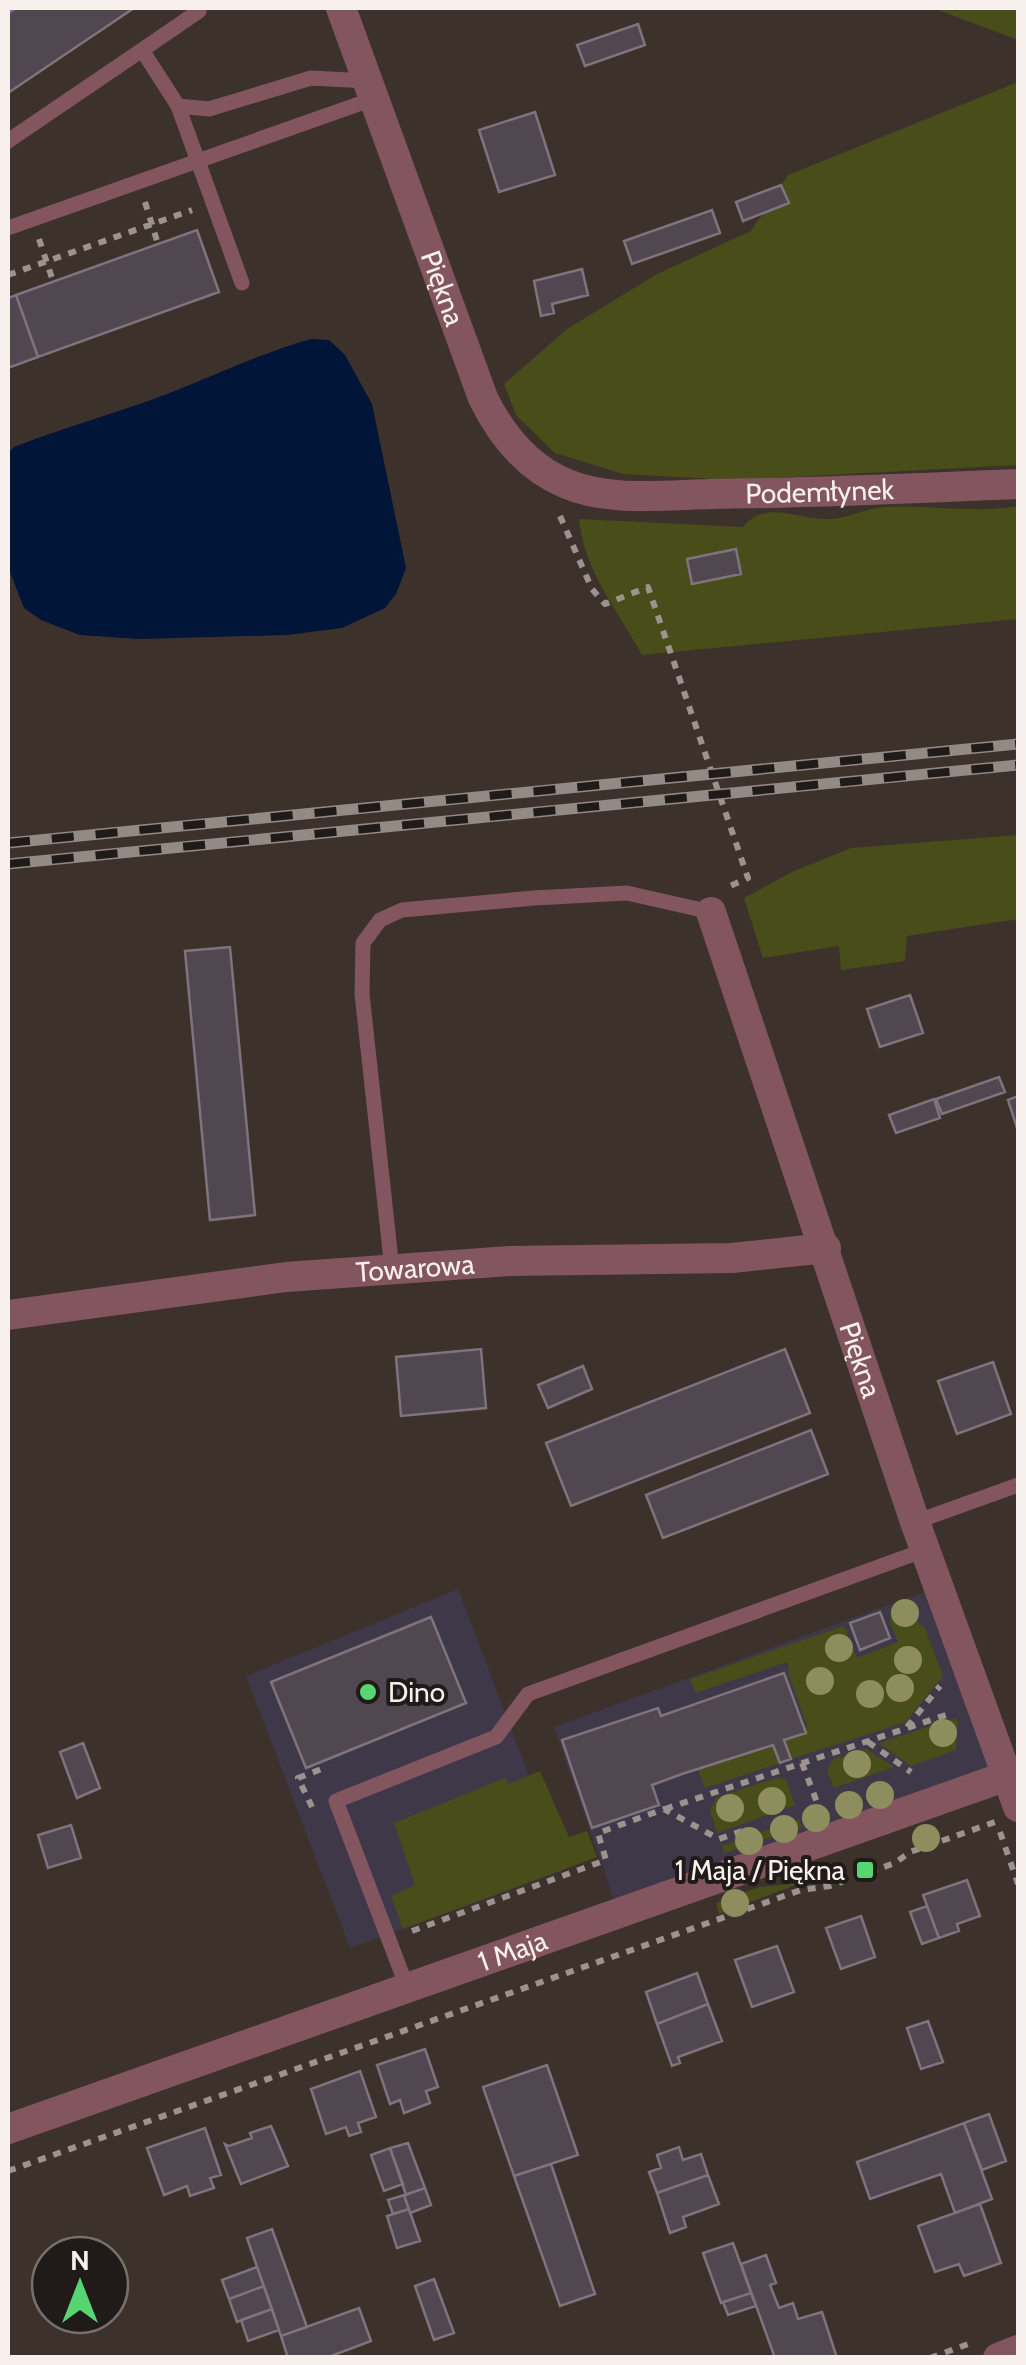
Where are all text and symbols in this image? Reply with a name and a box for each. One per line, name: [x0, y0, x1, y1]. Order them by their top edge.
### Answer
street label: Piękna: [414, 246, 472, 331]
street label: Podemłynek: [745, 472, 895, 511]
street label: Towarowa: [355, 1247, 476, 1289]
street label: Piękna: [832, 1317, 889, 1402]
place label: Dino: [388, 1675, 445, 1709]
marker: Dino: [357, 1681, 379, 1703]
place label: 1 Maja / Piękna: [675, 1853, 846, 1887]
marker: 1 Maja / Piękna: [854, 1859, 876, 1881]
street label: 1 Maja: [473, 1923, 552, 1979]
north arrow: [30, 2235, 130, 2335]
text: N: [70, 2243, 90, 2277]

